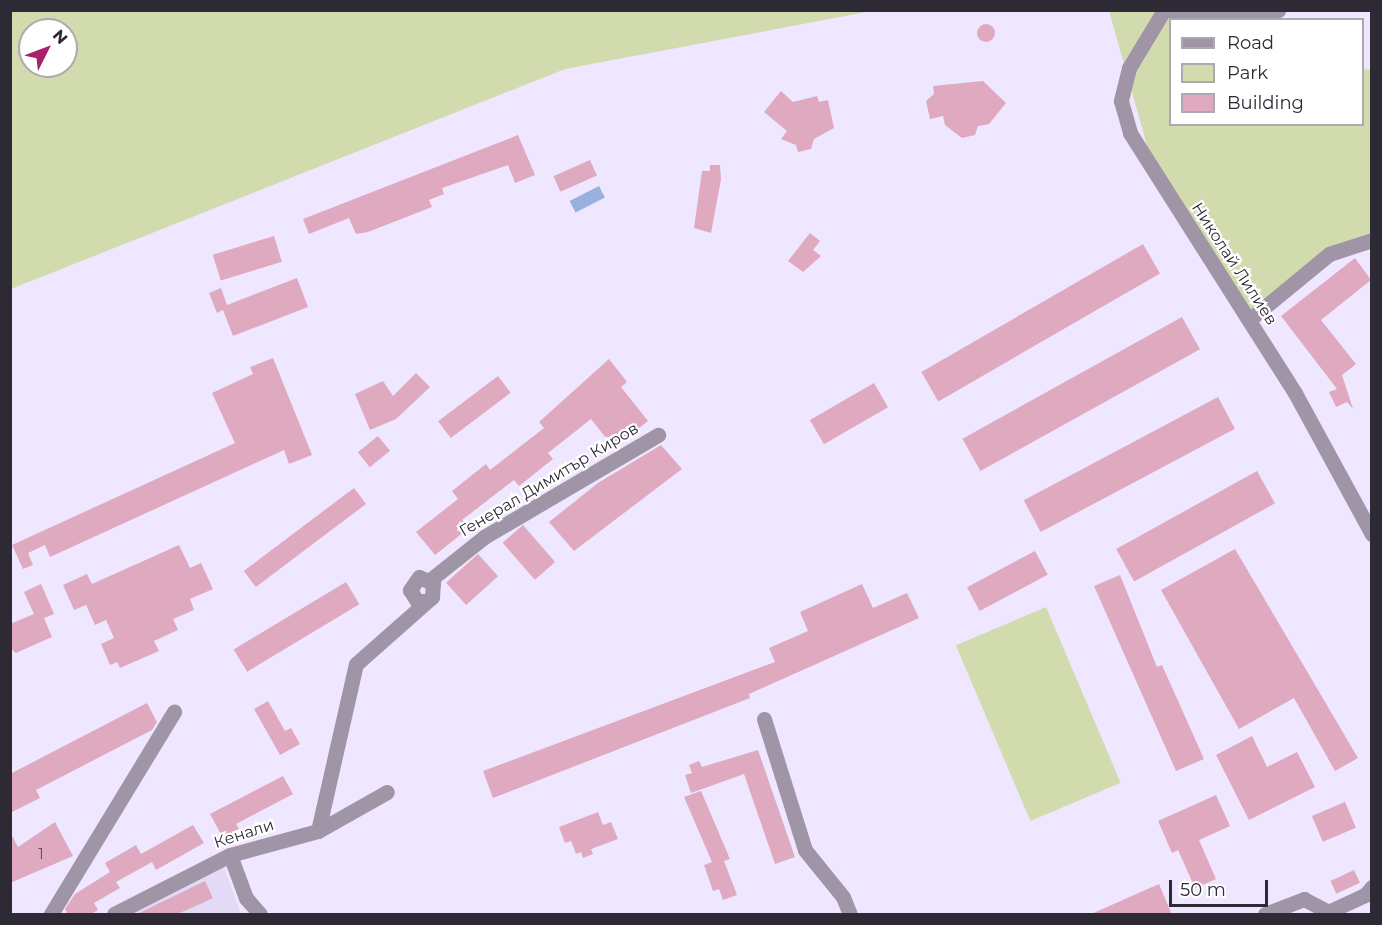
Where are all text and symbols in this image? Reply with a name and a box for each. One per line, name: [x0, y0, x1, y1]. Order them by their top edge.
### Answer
north arrow: [18, 18, 78, 78]
legend: [1169, 18, 1364, 126]
text: N: [49, 26, 72, 48]
text: Road: [1227, 32, 1274, 54]
text: Park: [1227, 62, 1268, 84]
text: Building: [1227, 92, 1304, 114]
street label: Николай Лилиев: [1187, 199, 1281, 329]
street label: Генерал Димитър Киров: [456, 419, 642, 541]
street label: Кенали: [212, 815, 276, 853]
house number: 1: [38, 846, 44, 862]
scale bar: [1172, 868, 1271, 906]
text: 50 m: [1180, 879, 1226, 901]

